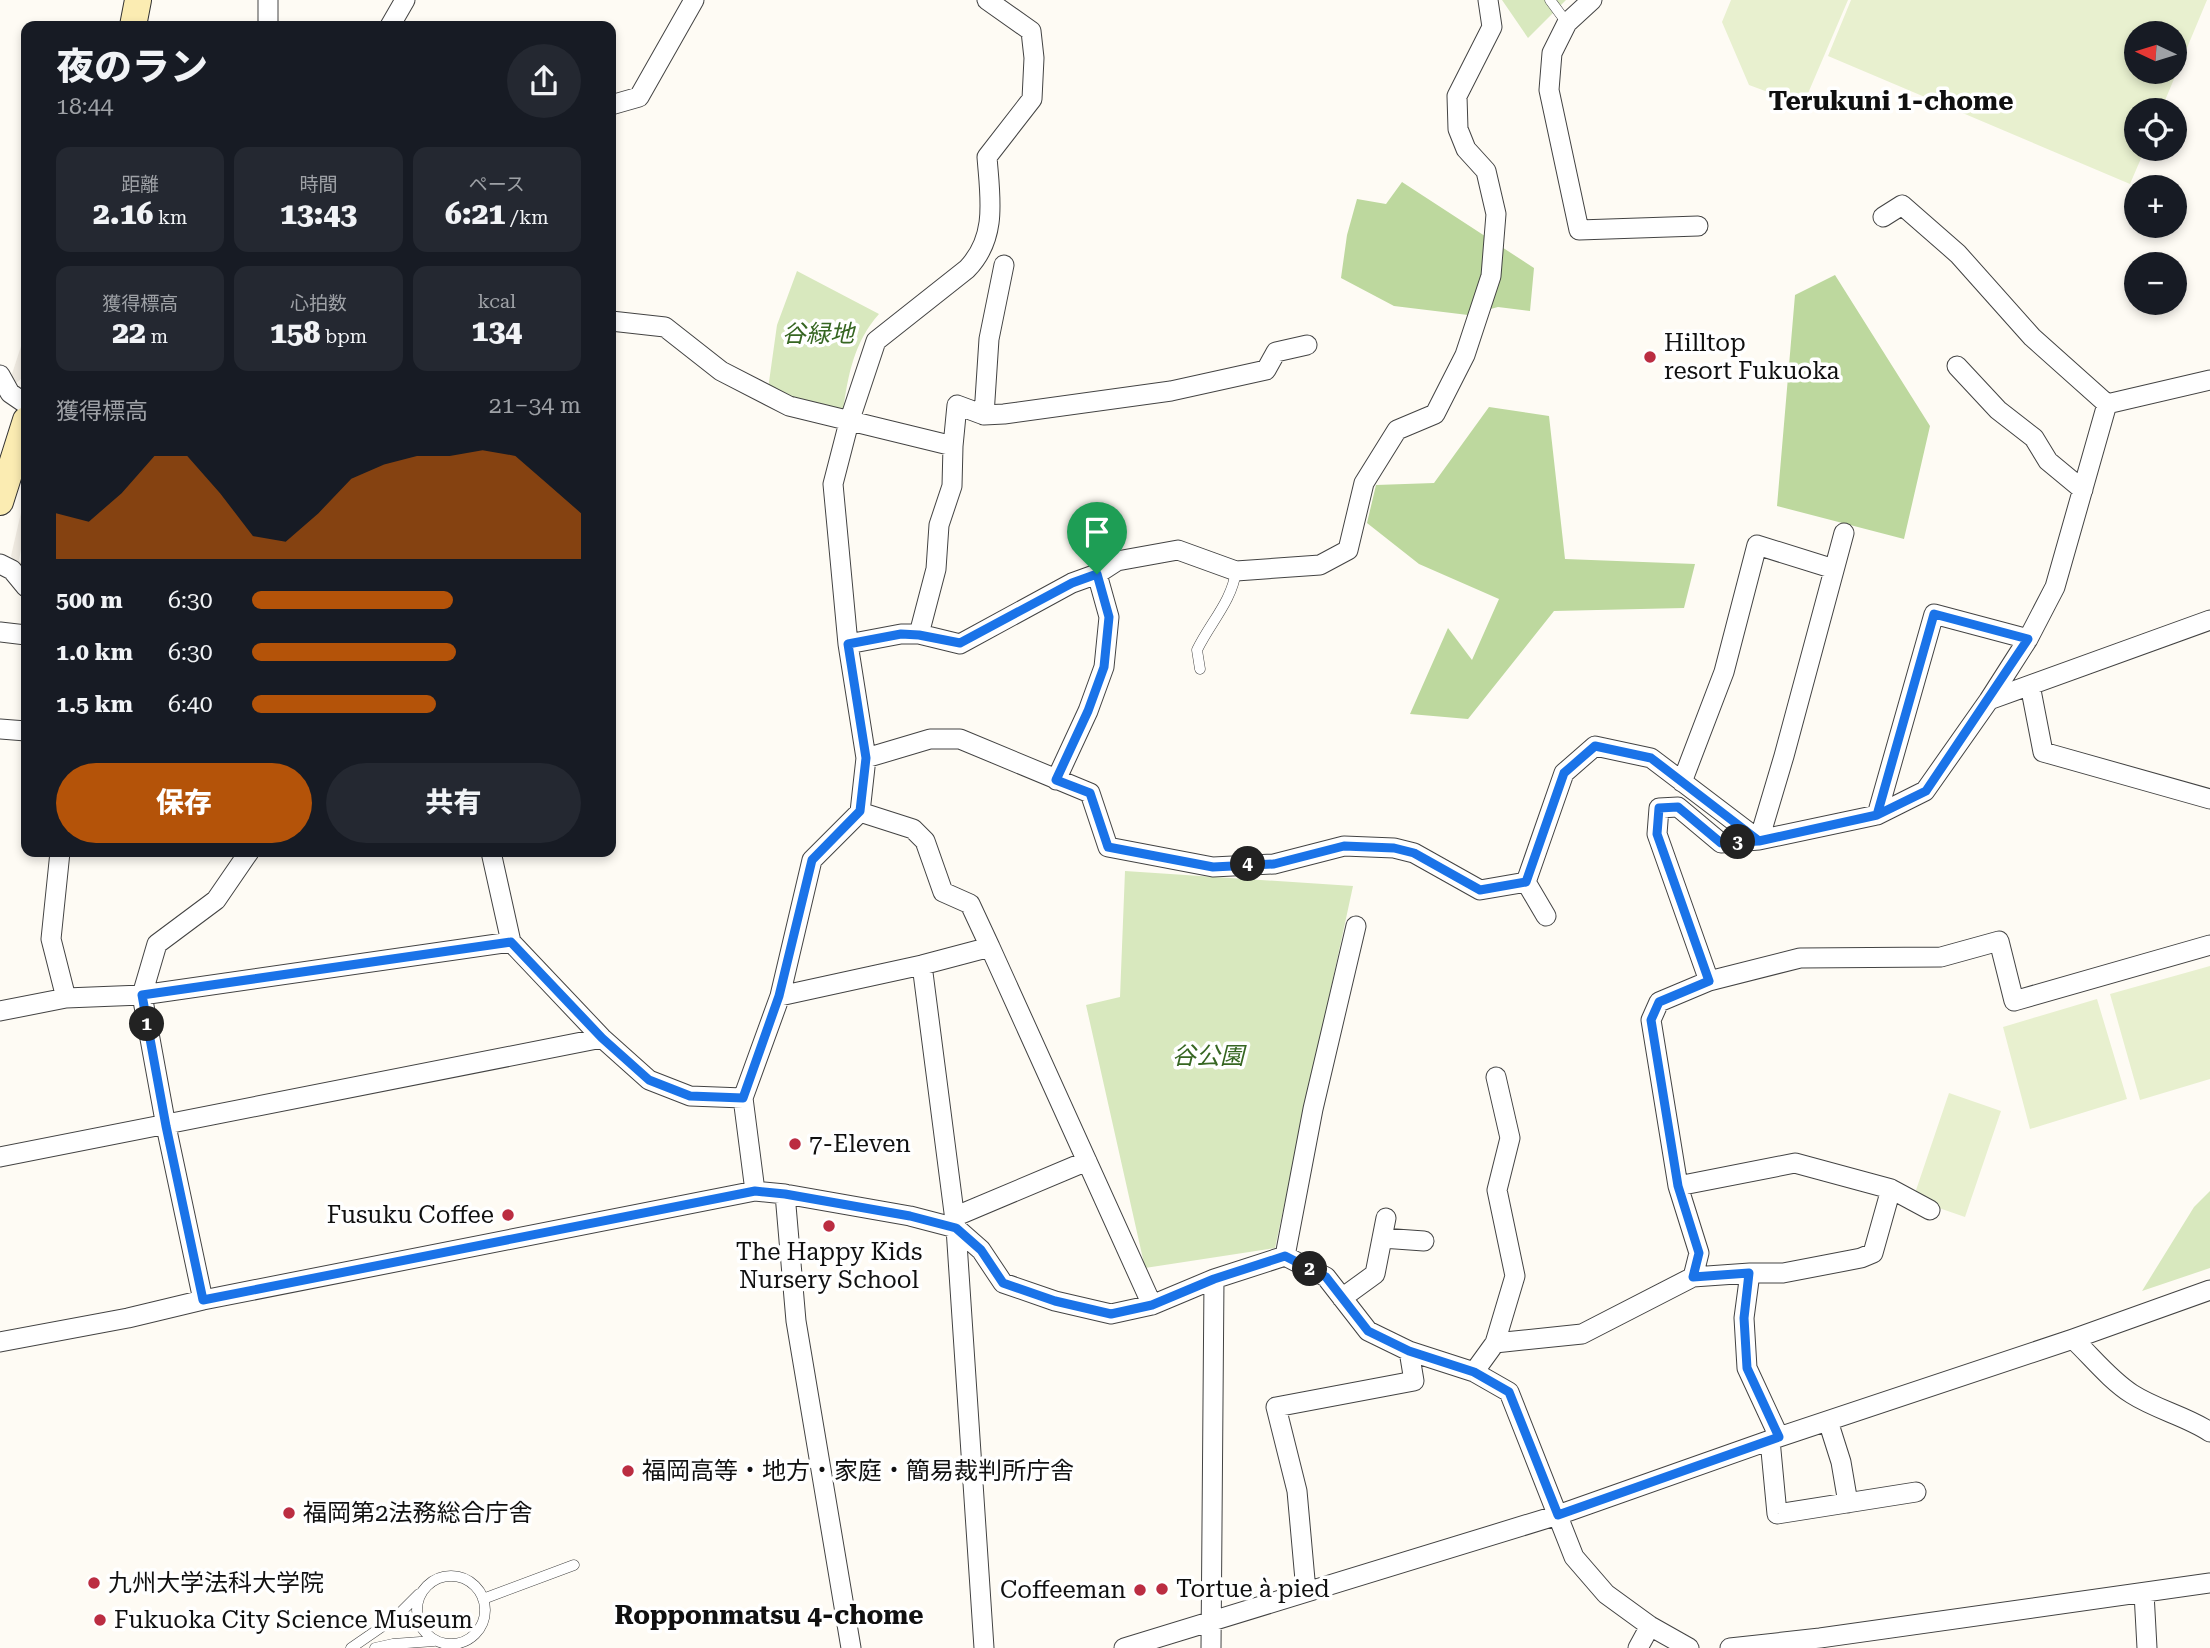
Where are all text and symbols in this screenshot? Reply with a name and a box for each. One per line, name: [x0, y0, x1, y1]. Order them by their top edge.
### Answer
north arrow: [2124, 21, 2188, 84]
map controls: [2124, 21, 2187, 315]
button: share: [507, 44, 581, 118]
text: 夜のラン: [56, 45, 208, 89]
district label: Terukuni 1-chome: [1769, 86, 2013, 116]
text: 18:44: [56, 93, 113, 120]
button: locate: [2124, 98, 2187, 161]
text: 距離: [121, 173, 159, 196]
text: 時間: [299, 173, 338, 196]
text: ペース: [469, 173, 525, 196]
button: +: [2124, 175, 2187, 238]
text: 2.16: [93, 196, 153, 231]
text: 13:43: [280, 196, 357, 231]
text: 6:21: [445, 196, 505, 231]
text: km: [153, 206, 187, 229]
text: /km: [505, 206, 549, 229]
button: −: [2124, 252, 2187, 315]
text: kcal: [478, 290, 516, 313]
text: 獲得標高: [102, 292, 178, 315]
text: 心拍数: [290, 292, 347, 315]
text: 134: [472, 313, 522, 348]
text: 22: [112, 315, 146, 350]
text: 158: [270, 315, 320, 350]
park label: 谷緑地: [782, 320, 857, 348]
text: m: [146, 325, 168, 348]
text: bpm: [320, 325, 367, 348]
place label: Hilltop resort Fukuoka: [1664, 329, 1840, 385]
marker: Hilltop resort Fukuoka: [1642, 349, 1658, 365]
text: 21–34 m: [489, 392, 581, 419]
text: 獲得標高: [56, 398, 148, 425]
pin: [1067, 502, 1127, 574]
icon: arrive: [1078, 513, 1116, 551]
text: 500 m: [56, 587, 123, 614]
text: 6:30: [168, 587, 213, 614]
text: 1.0 km: [56, 639, 133, 666]
text: 6:30: [168, 639, 213, 666]
text: 1.5 km: [56, 691, 133, 718]
text: 6:40: [168, 691, 213, 718]
button: 保存: [56, 763, 312, 843]
button: 共有: [326, 763, 581, 843]
pin: 3: [1720, 824, 1756, 860]
text: 3: [1732, 830, 1743, 853]
pin: 4: [1230, 846, 1266, 882]
text: 4: [1242, 852, 1253, 875]
pin: 1: [130, 1006, 164, 1042]
text: 1: [141, 1012, 152, 1035]
park label: 谷公園: [1172, 1042, 1247, 1070]
place label: 7-Eleven: [809, 1130, 911, 1158]
marker: 7-Eleven: [787, 1136, 803, 1152]
place label: Fusuku Coffee: [327, 1201, 494, 1229]
marker: Fusuku Coffee: [500, 1207, 516, 1223]
marker: The Happy Kids Nursery School: [821, 1218, 837, 1234]
place label: The Happy Kids Nursery School: [736, 1238, 922, 1294]
pin: 2: [1292, 1252, 1328, 1286]
text: 2: [1304, 1257, 1315, 1280]
place label: 福岡高等・地方・家庭・簡易裁判所庁舎: [642, 1457, 1074, 1485]
marker: 福岡高等・地方・家庭・簡易裁判所庁舎: [620, 1463, 636, 1479]
place label: 福岡第2法務総合庁舎: [303, 1499, 532, 1527]
marker: 福岡第2法務総合庁舎: [281, 1505, 297, 1521]
place label: 九州大学法科大学院: [108, 1569, 324, 1597]
marker: 九州大学法科大学院: [86, 1575, 102, 1591]
place label: Tortue à pied: [1176, 1575, 1330, 1603]
place label: Coffeeman: [1000, 1576, 1126, 1604]
marker: Tortue à pied: [1154, 1581, 1170, 1597]
marker: Coffeeman: [1132, 1582, 1148, 1598]
district label: Ropponmatsu 4-chome: [614, 1600, 924, 1630]
place label: Fukuoka City Science Museum: [114, 1606, 473, 1634]
marker: Fukuoka City Science Museum: [92, 1612, 108, 1628]

